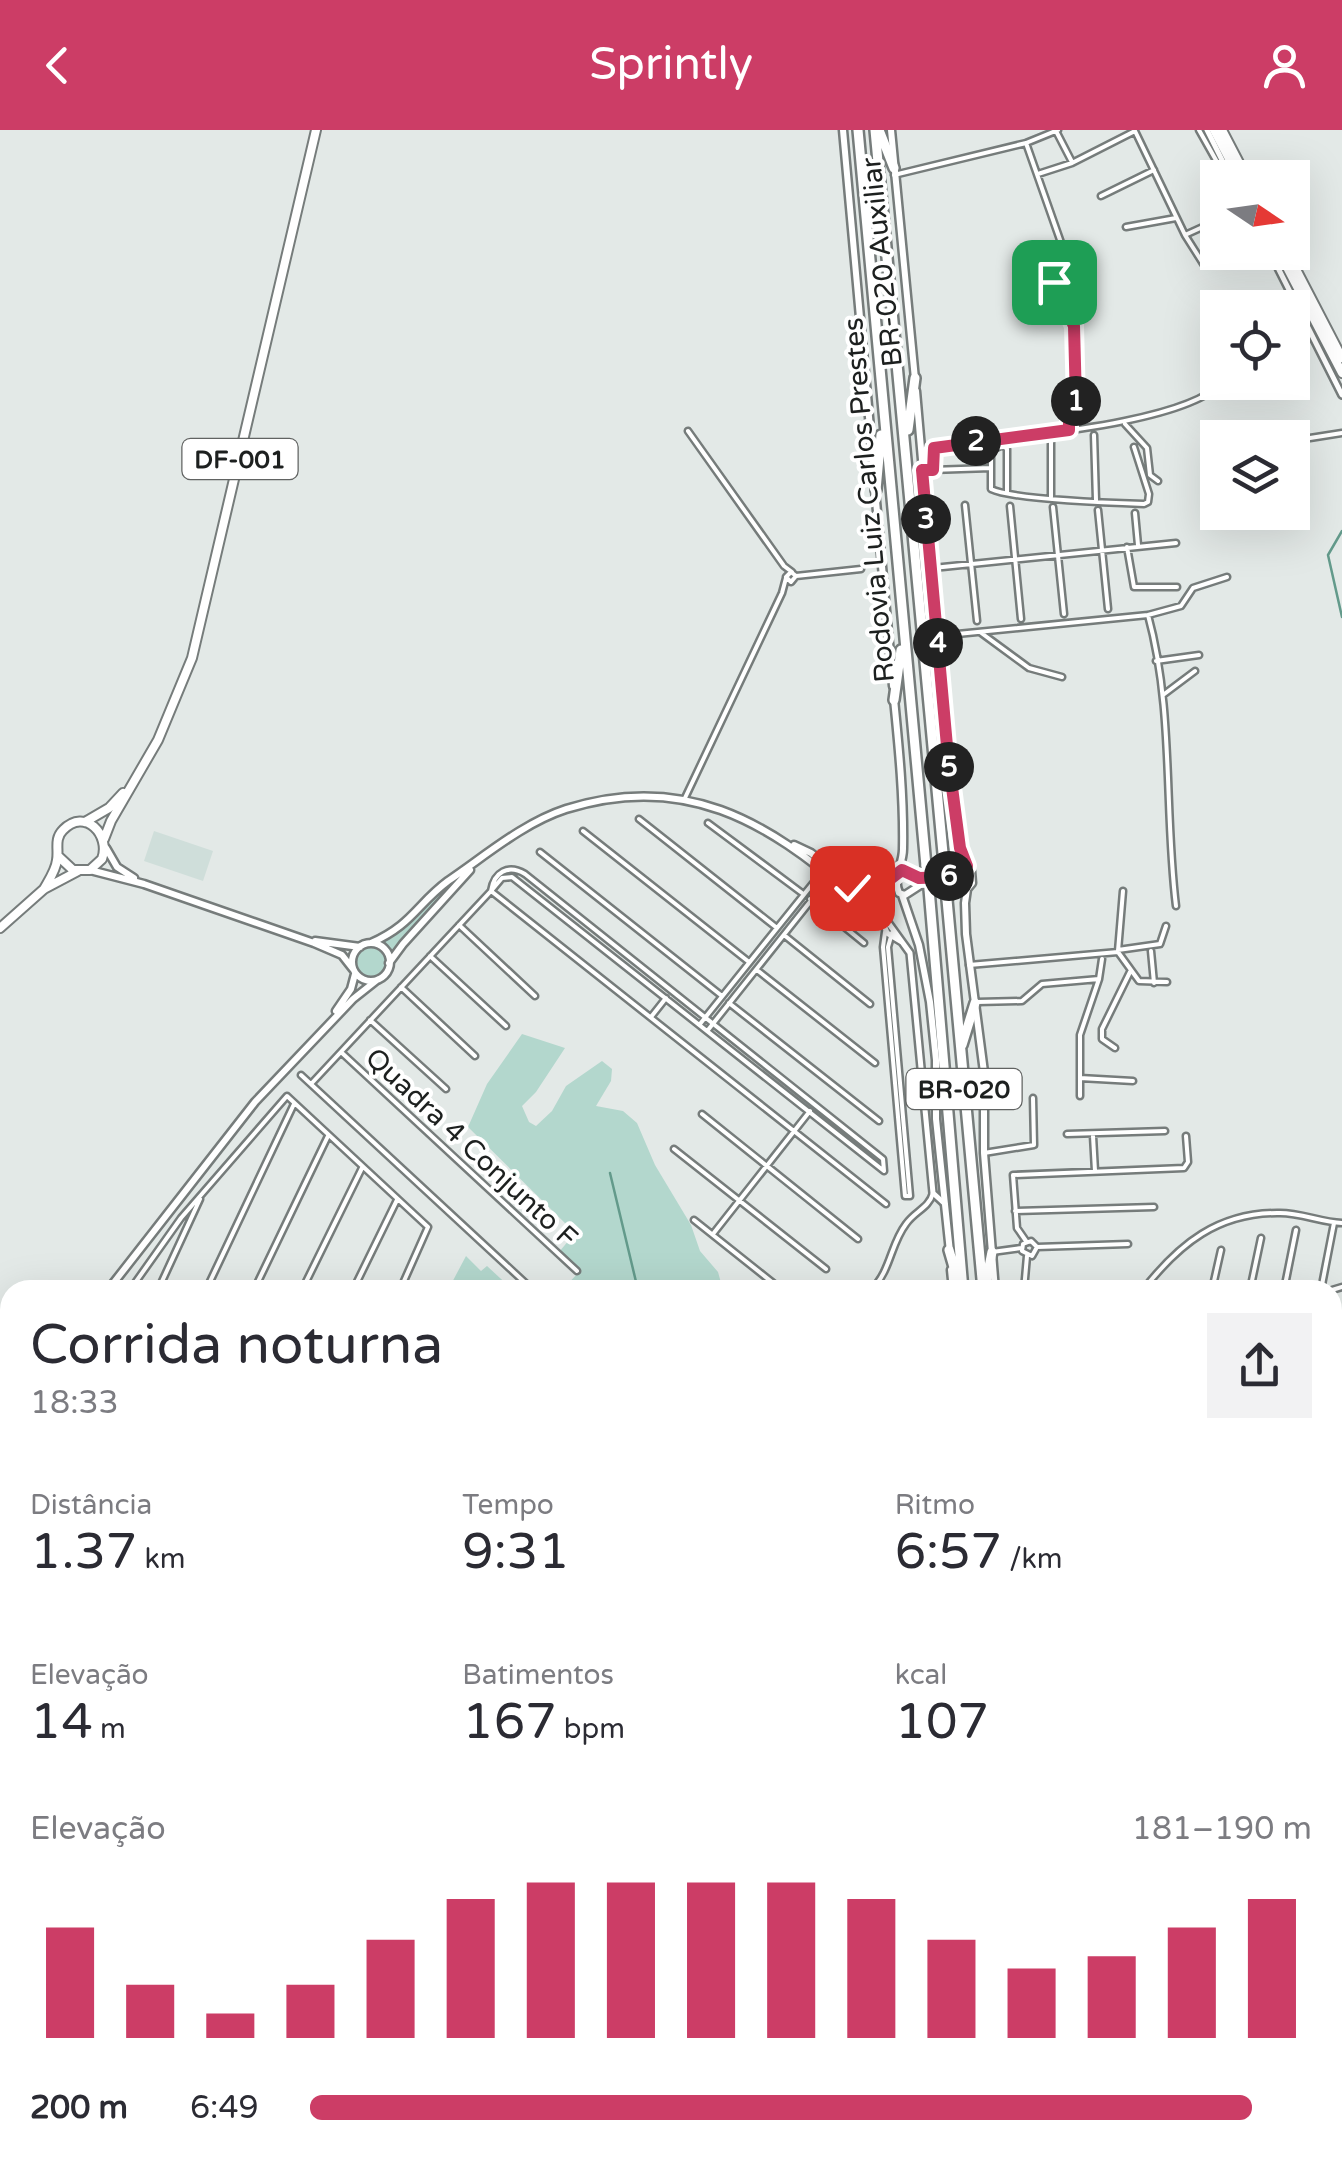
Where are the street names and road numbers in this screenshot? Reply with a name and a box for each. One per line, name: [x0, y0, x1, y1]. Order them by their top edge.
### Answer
street label: BR-020 Auxiliar: [854, 155, 910, 368]
street label: Rodovia Luiz Carlos Prestes: [836, 316, 902, 684]
road number: DF-001: [182, 439, 298, 479]
street label: Quadra 4 Conjunto F: [358, 1041, 584, 1255]
road number: BR-020: [906, 1069, 1022, 1109]

